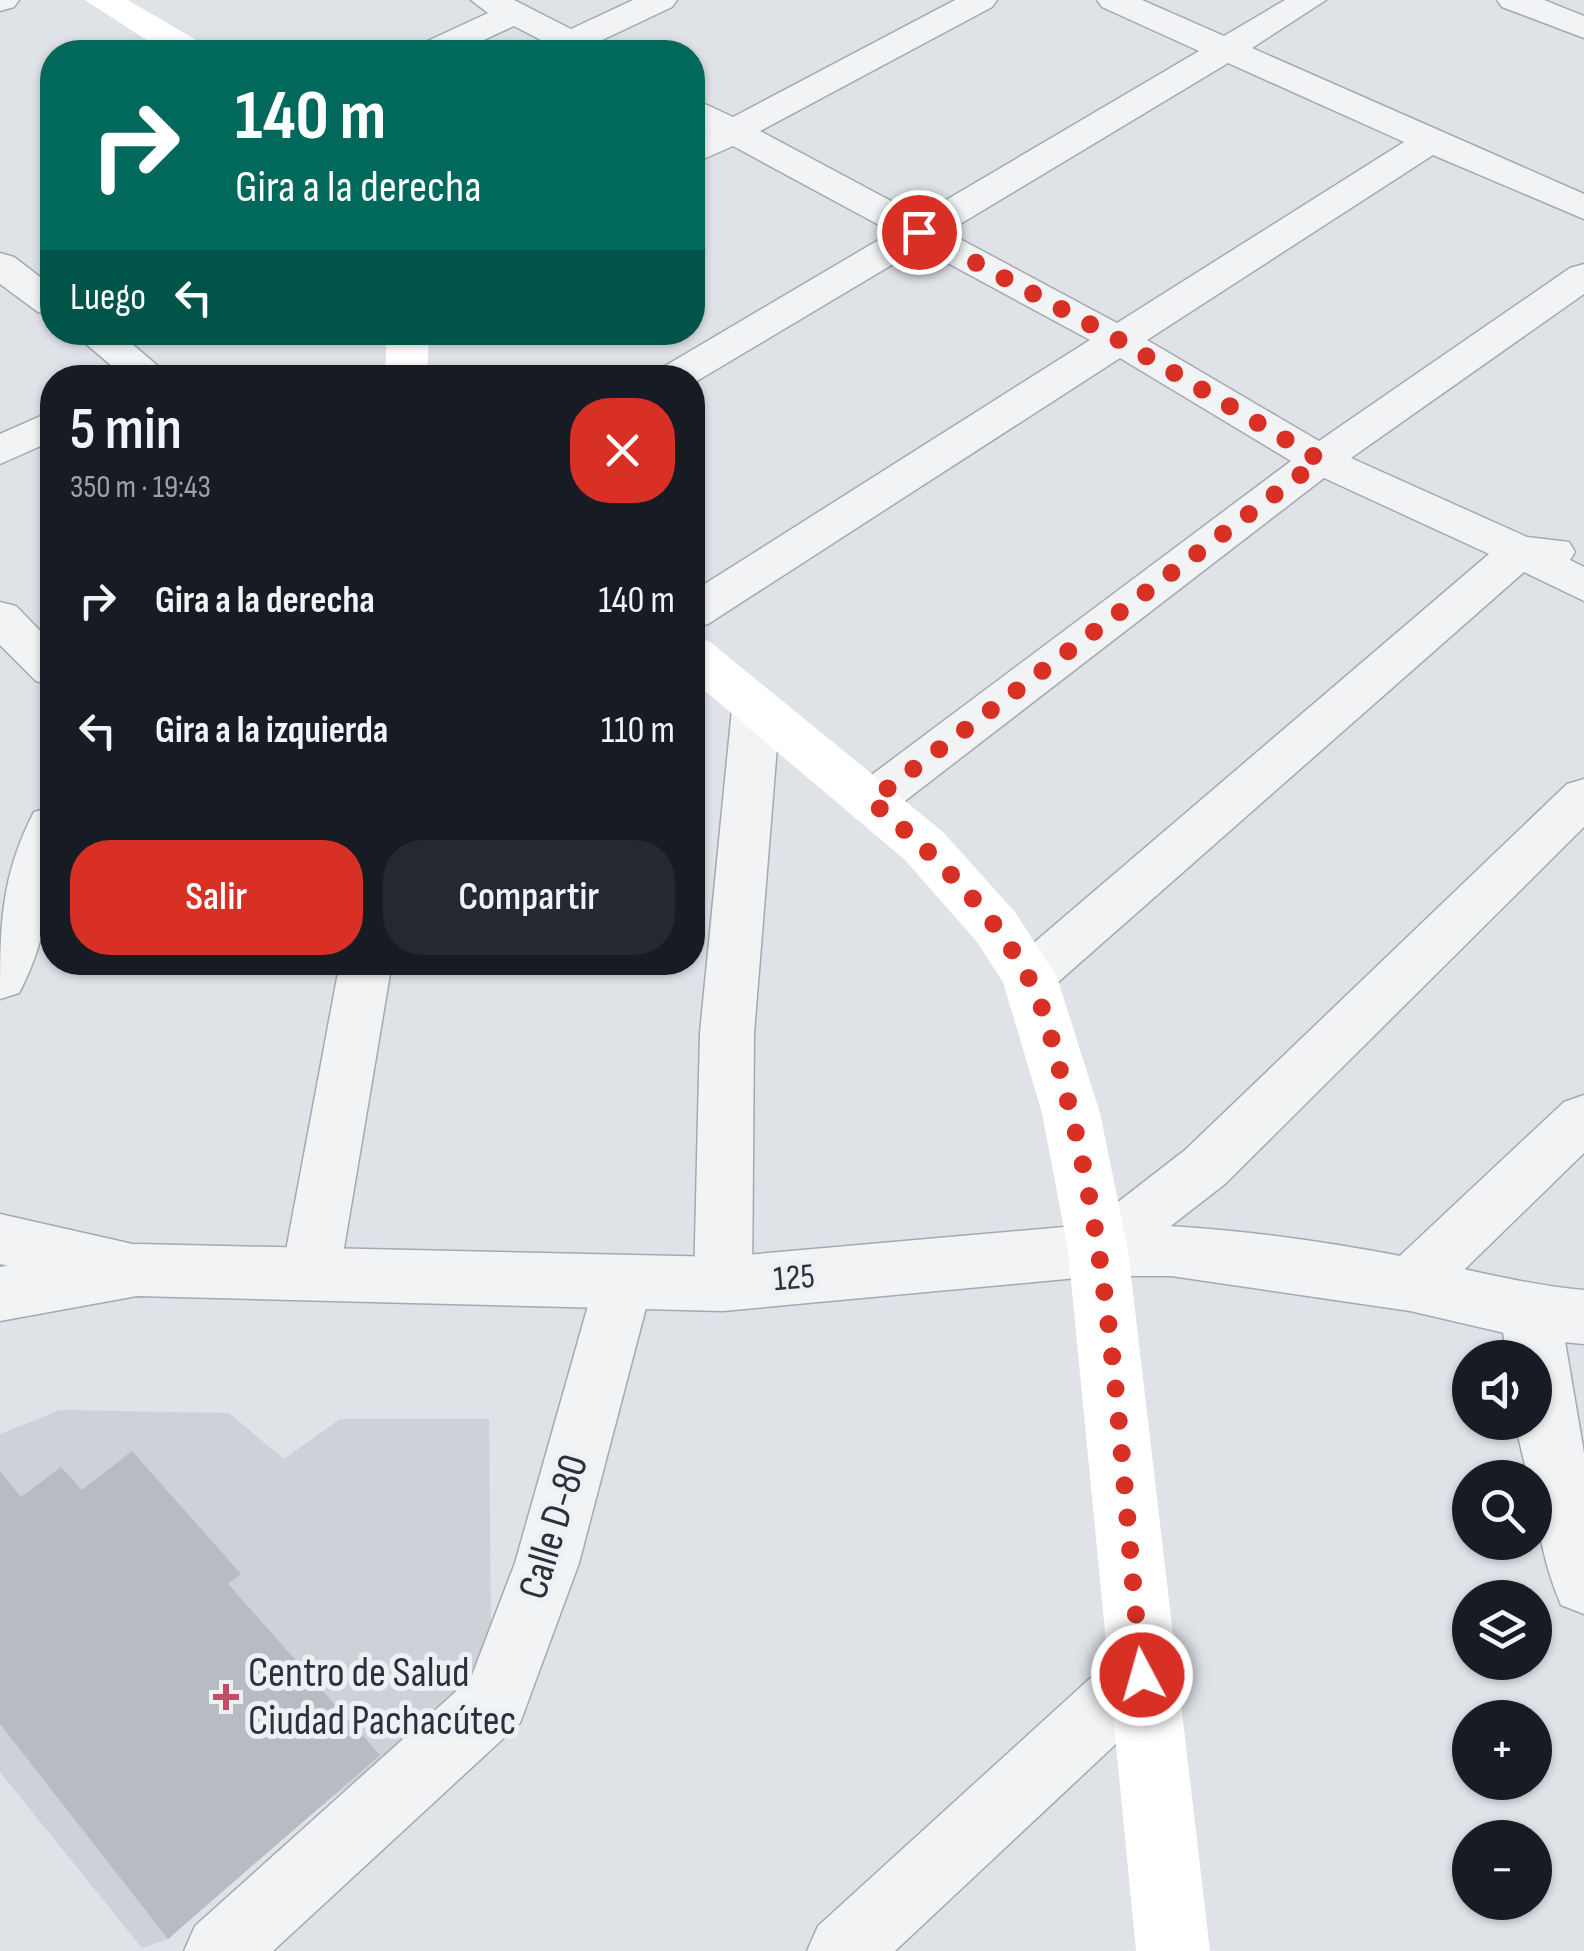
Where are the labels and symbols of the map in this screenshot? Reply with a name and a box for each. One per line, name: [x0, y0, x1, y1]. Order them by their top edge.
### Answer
pin: [877, 190, 962, 275]
street label: 125: [772, 1255, 816, 1301]
street label: Calle D-80: [508, 1449, 600, 1605]
position arrow: [1090, 1623, 1194, 1727]
place label: Centro de Salud Ciudad Pachacútec: [248, 1648, 516, 1747]
marker: Centro de Salud Ciudad Pachacútec: [213, 1684, 239, 1710]

